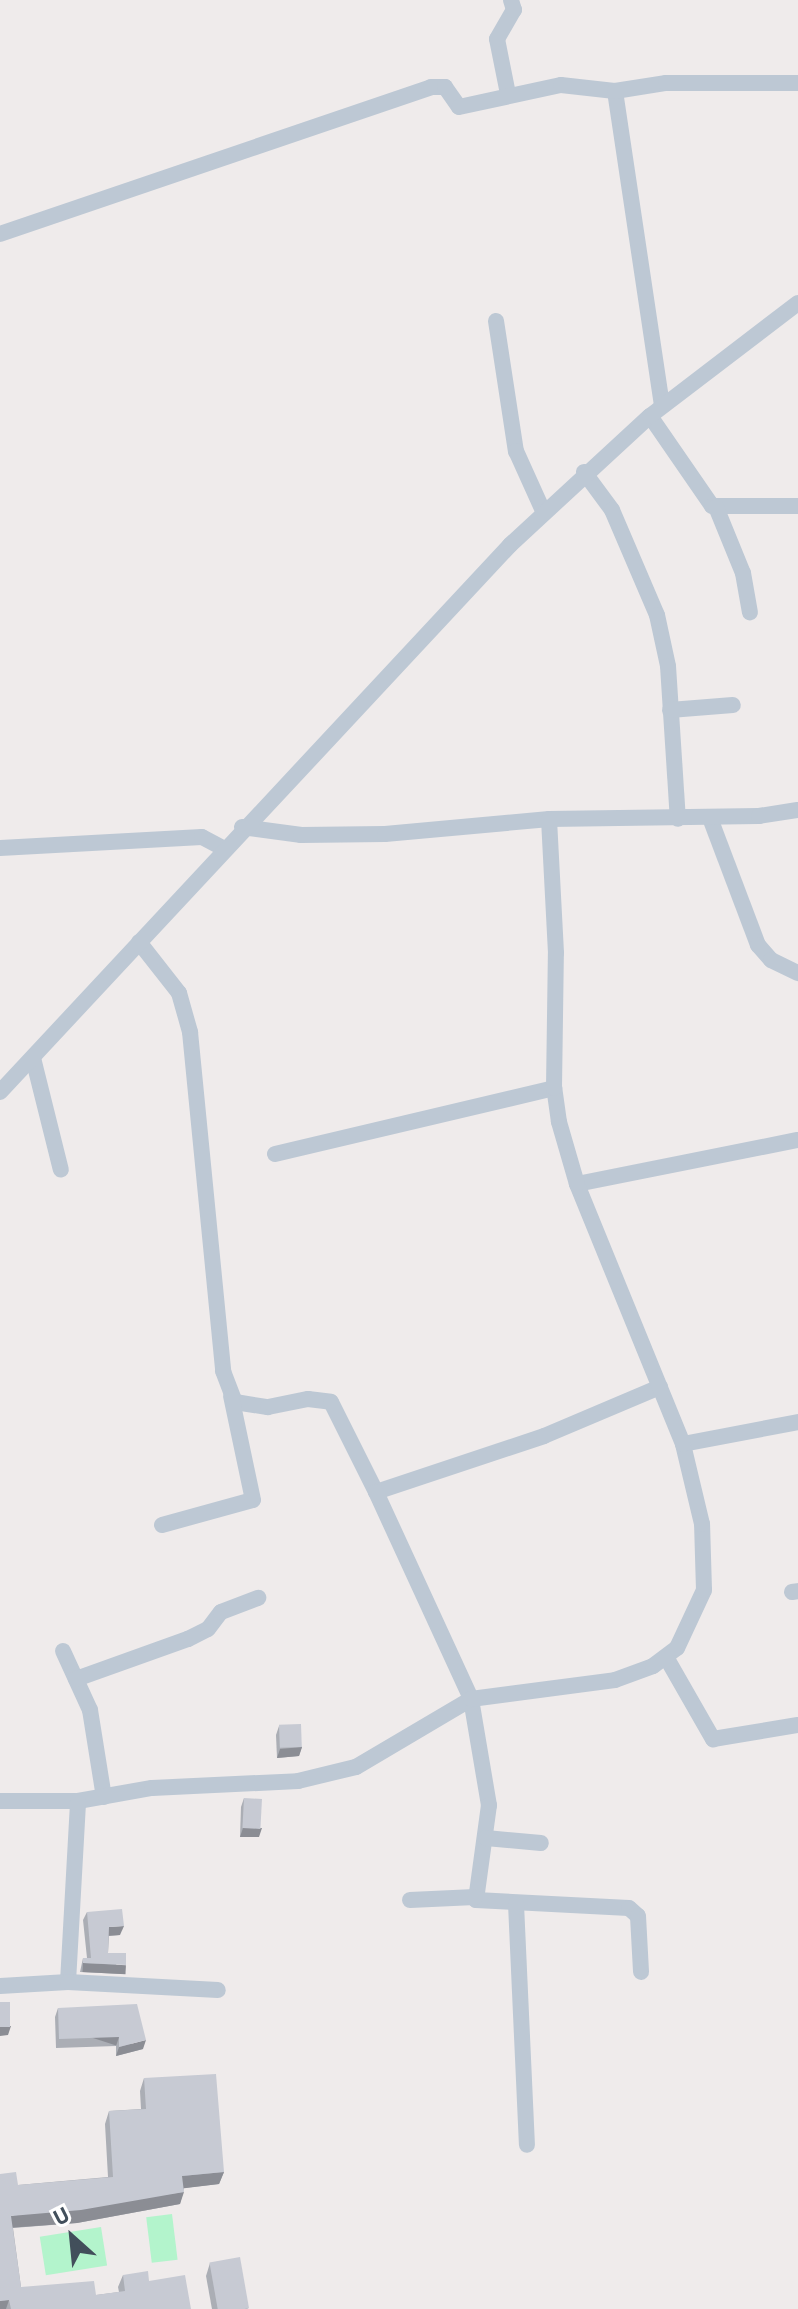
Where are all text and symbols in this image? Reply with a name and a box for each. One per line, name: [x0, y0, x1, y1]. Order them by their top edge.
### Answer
north arrow: [32, 2197, 112, 2277]
text: U: [47, 2197, 75, 2234]

